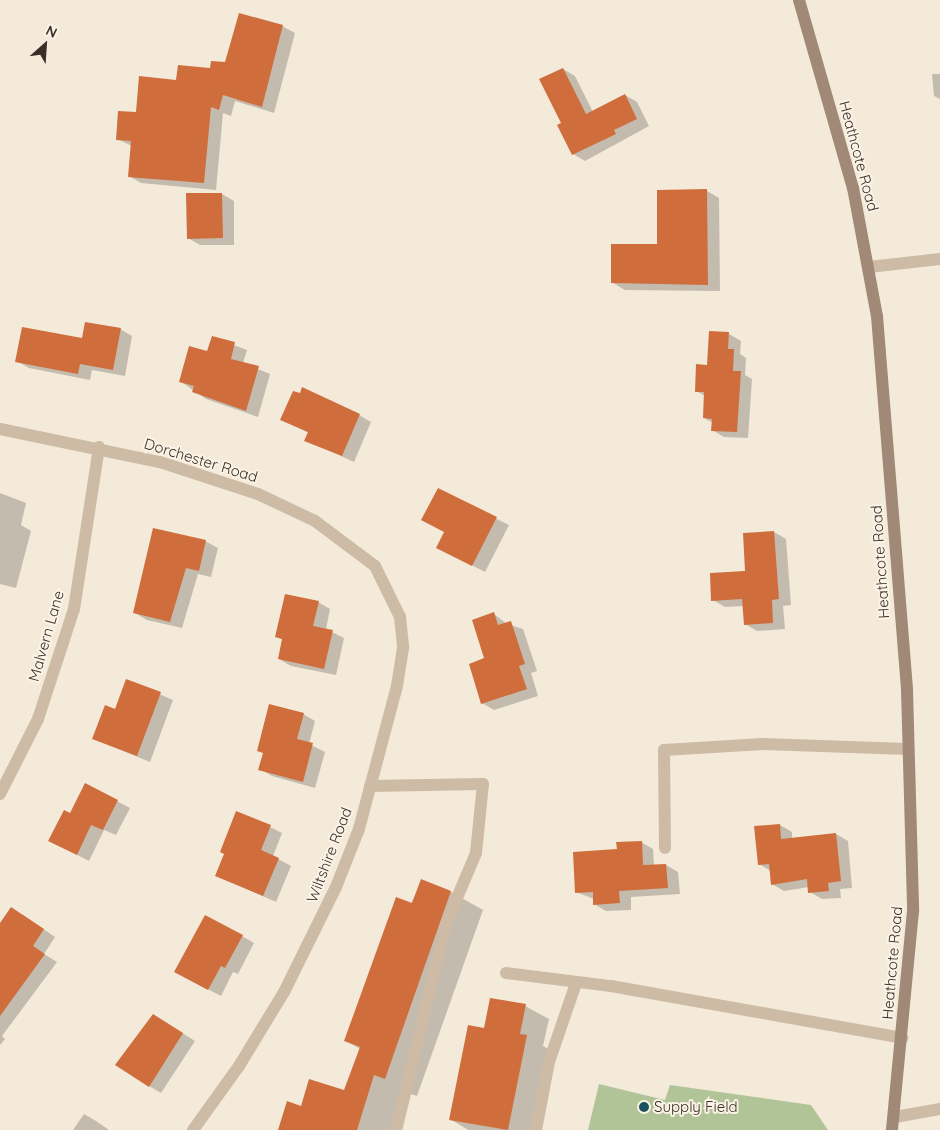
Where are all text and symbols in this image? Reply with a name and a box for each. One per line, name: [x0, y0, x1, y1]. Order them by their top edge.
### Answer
north arrow: [20, 20, 70, 70]
text: N: [43, 21, 60, 42]
street label: Heathcote Road: [836, 99, 882, 213]
street label: Dorchester Road: [142, 434, 260, 486]
street label: Heathcote Road: [867, 505, 893, 619]
street label: Malvern Lane: [24, 589, 68, 683]
street label: Wiltshire Road: [303, 805, 355, 905]
street label: Heathcote Road: [878, 906, 906, 1020]
place label: Supply Field: [654, 1098, 738, 1116]
marker: Supply Field: [638, 1101, 650, 1113]

